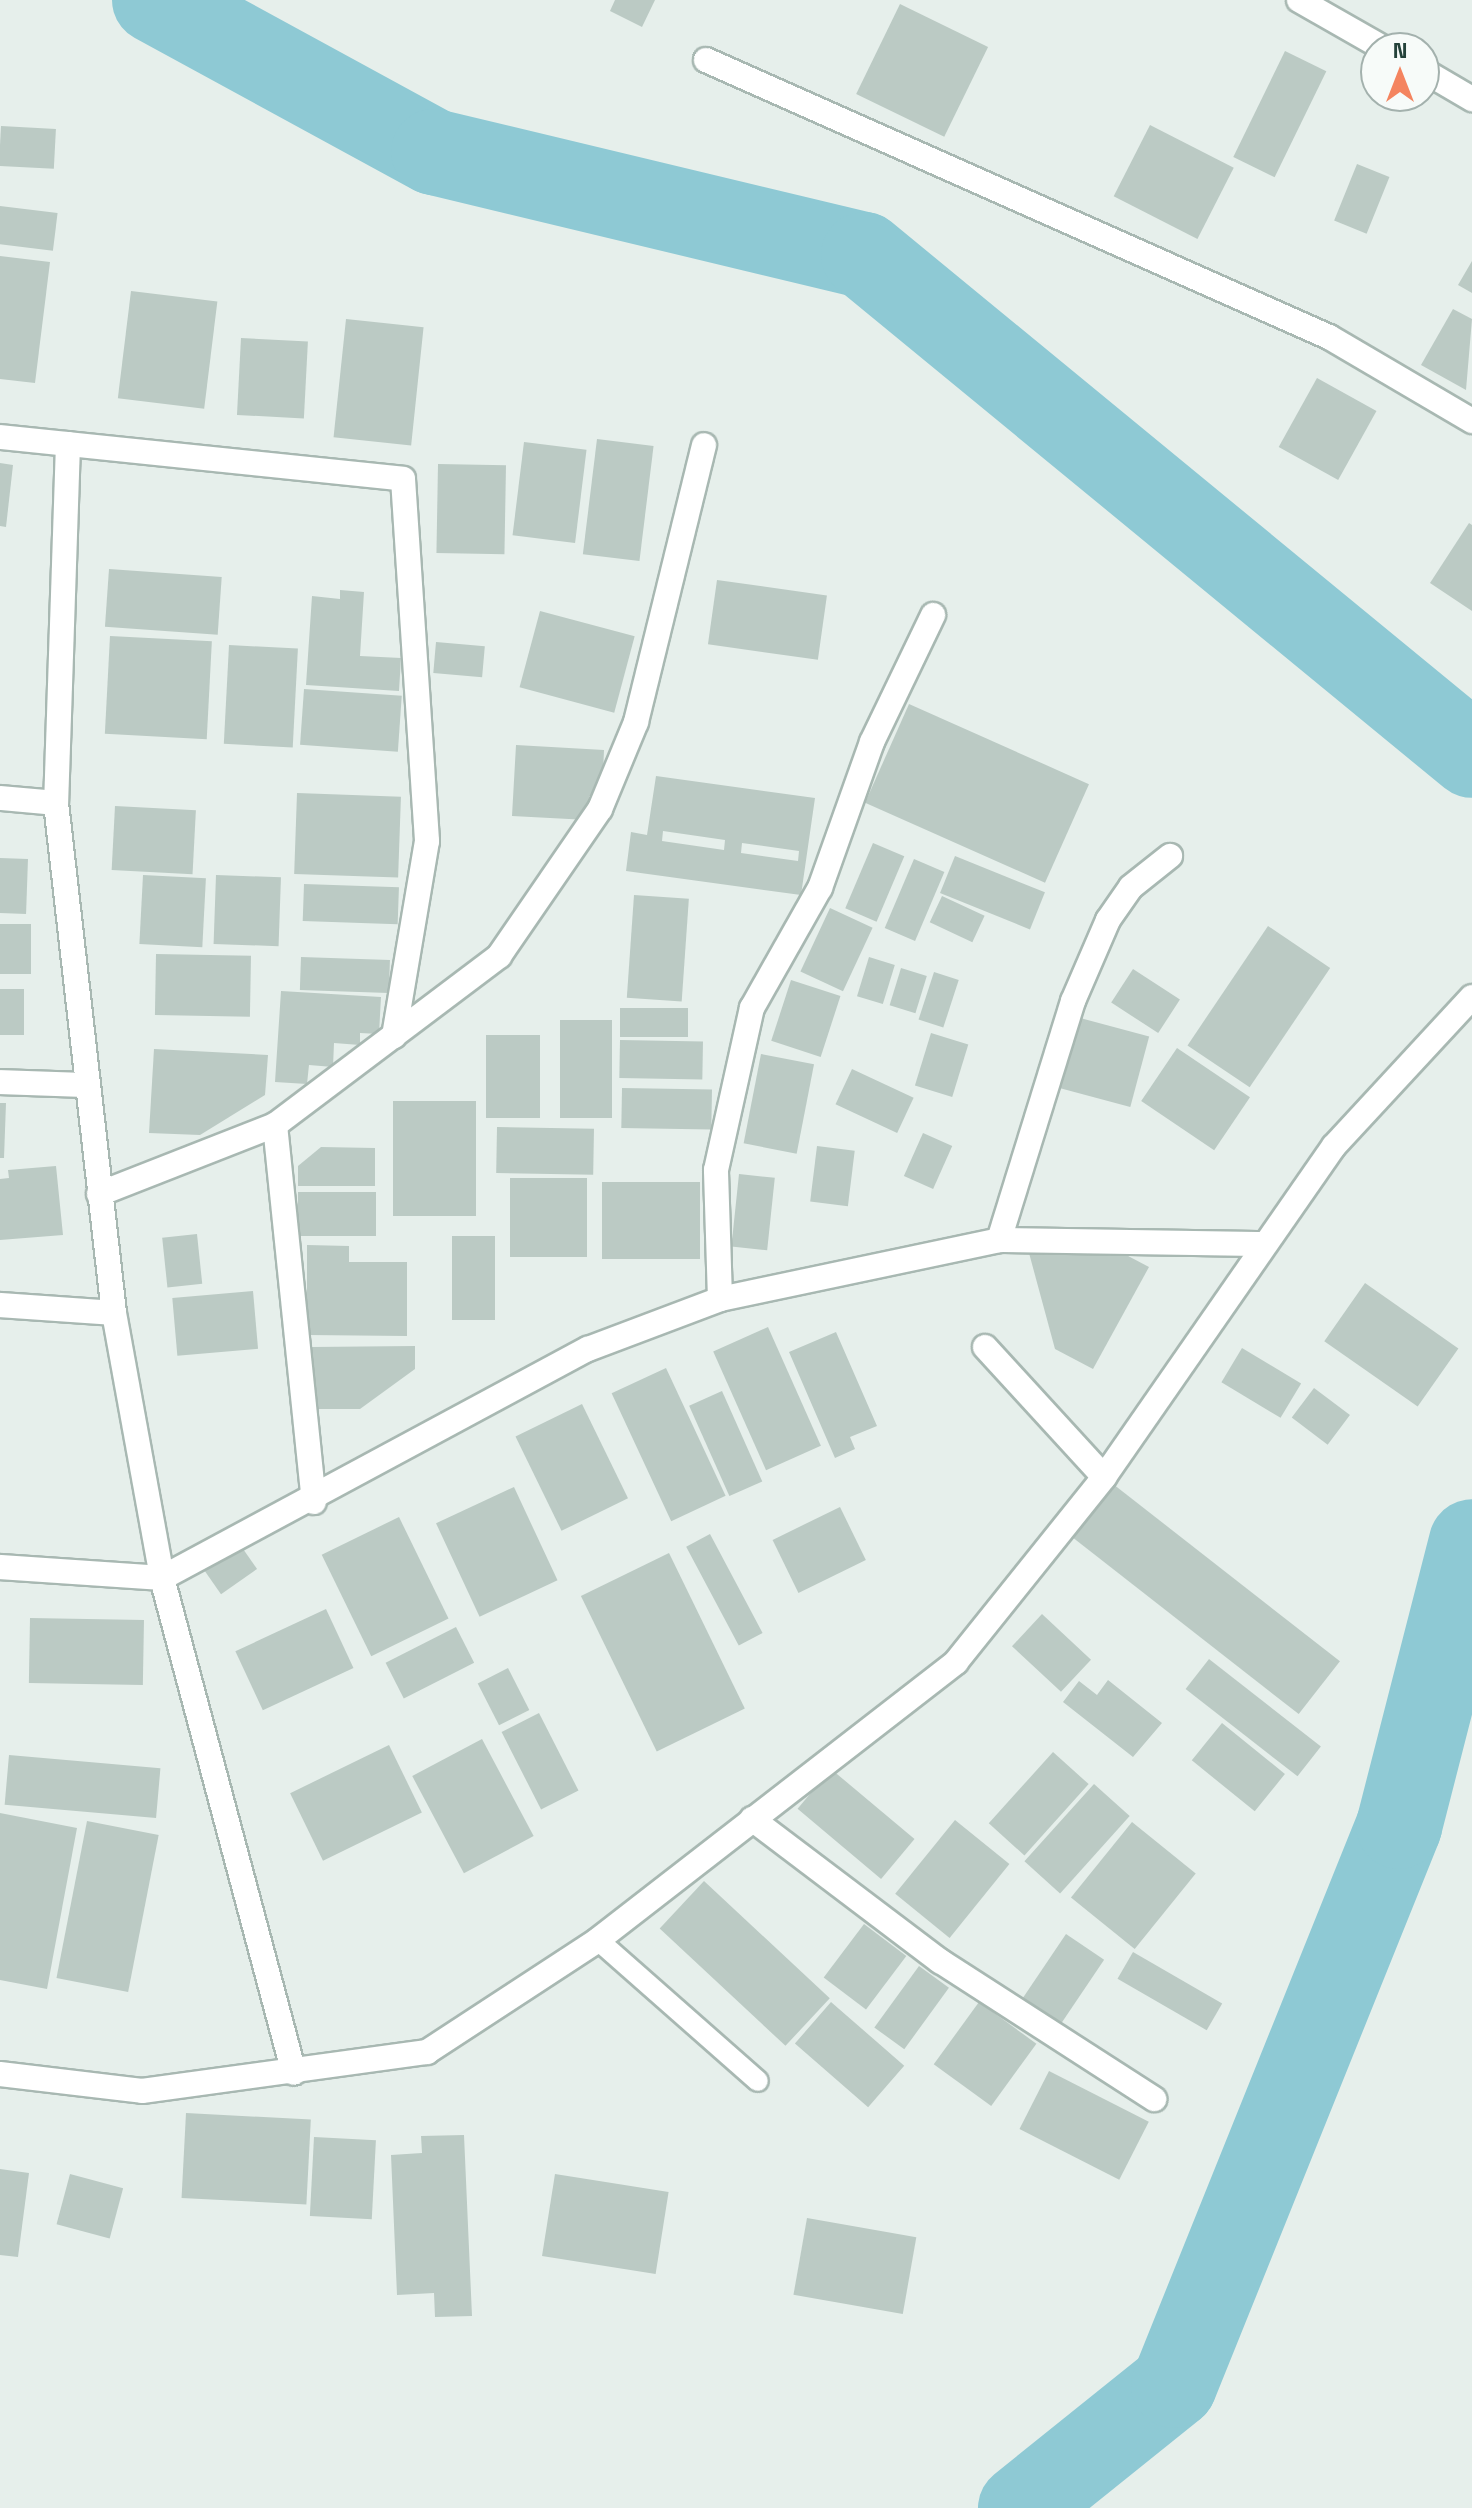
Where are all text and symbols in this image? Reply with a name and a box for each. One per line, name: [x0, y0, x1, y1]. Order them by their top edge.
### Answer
north arrow: [1360, 32, 1440, 112]
text: N: [1393, 36, 1407, 64]

